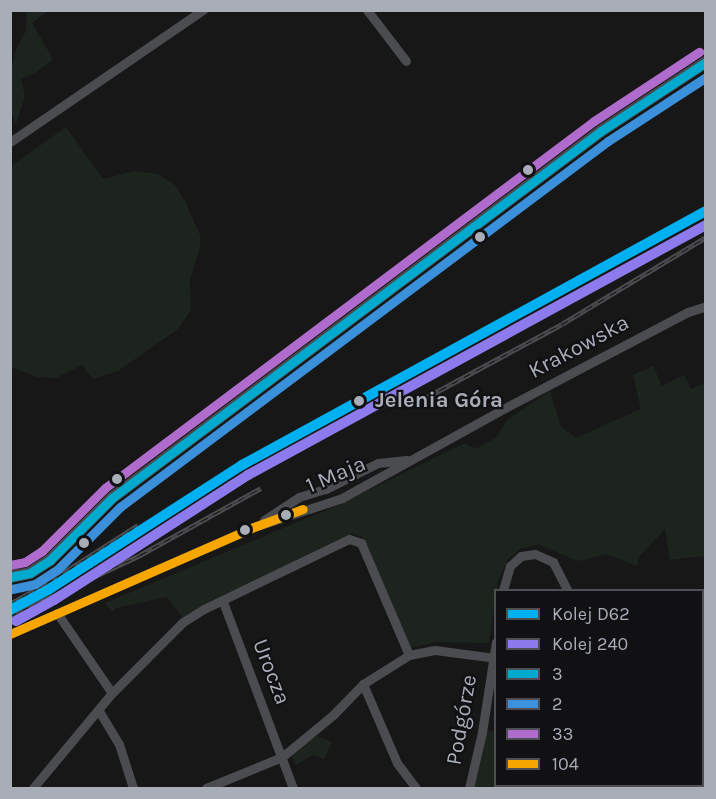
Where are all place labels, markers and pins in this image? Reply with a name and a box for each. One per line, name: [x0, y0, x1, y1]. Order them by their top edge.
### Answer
unlabelled marker: [522, 164, 534, 176]
unlabelled marker: [474, 231, 486, 243]
place label: Jelenia Góra: [375, 388, 503, 414]
marker: Jelenia Góra: [348, 390, 370, 412]
unlabelled marker: [111, 473, 123, 485]
unlabelled marker: [280, 509, 292, 521]
unlabelled marker: [239, 524, 251, 536]
unlabelled marker: [78, 537, 90, 549]

